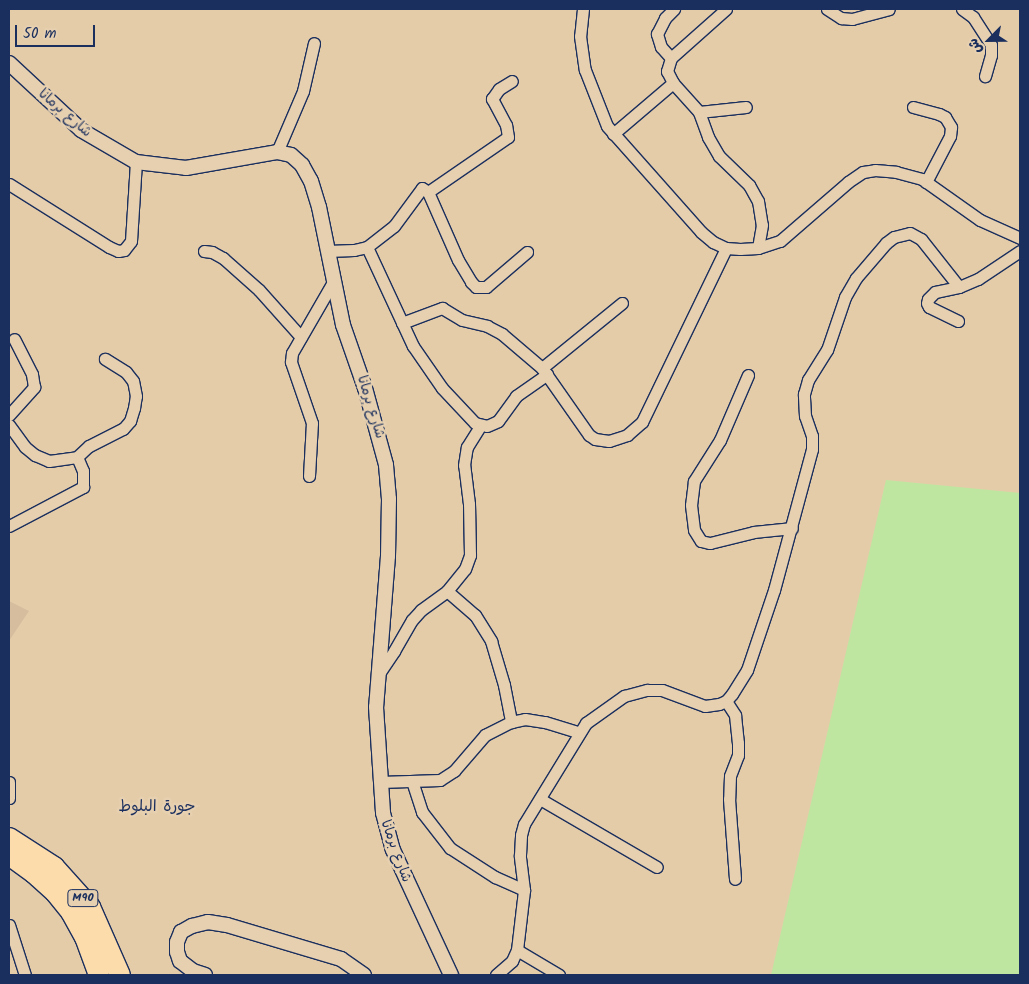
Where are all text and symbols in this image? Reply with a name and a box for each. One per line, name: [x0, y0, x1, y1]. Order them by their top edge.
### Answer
scale bar: [18, 15, 98, 47]
north arrow: [964, 15, 1014, 65]
text: 50 m: [23, 22, 57, 46]
text: ش: [962, 34, 988, 57]
street label: شارع برمانا: [35, 85, 95, 141]
street label: شارع برمانا: [353, 373, 389, 441]
district label: جورة البلوط: [118, 797, 196, 817]
street label: شارع برمانا: [377, 818, 415, 884]
road number: M90: [67, 888, 99, 908]

